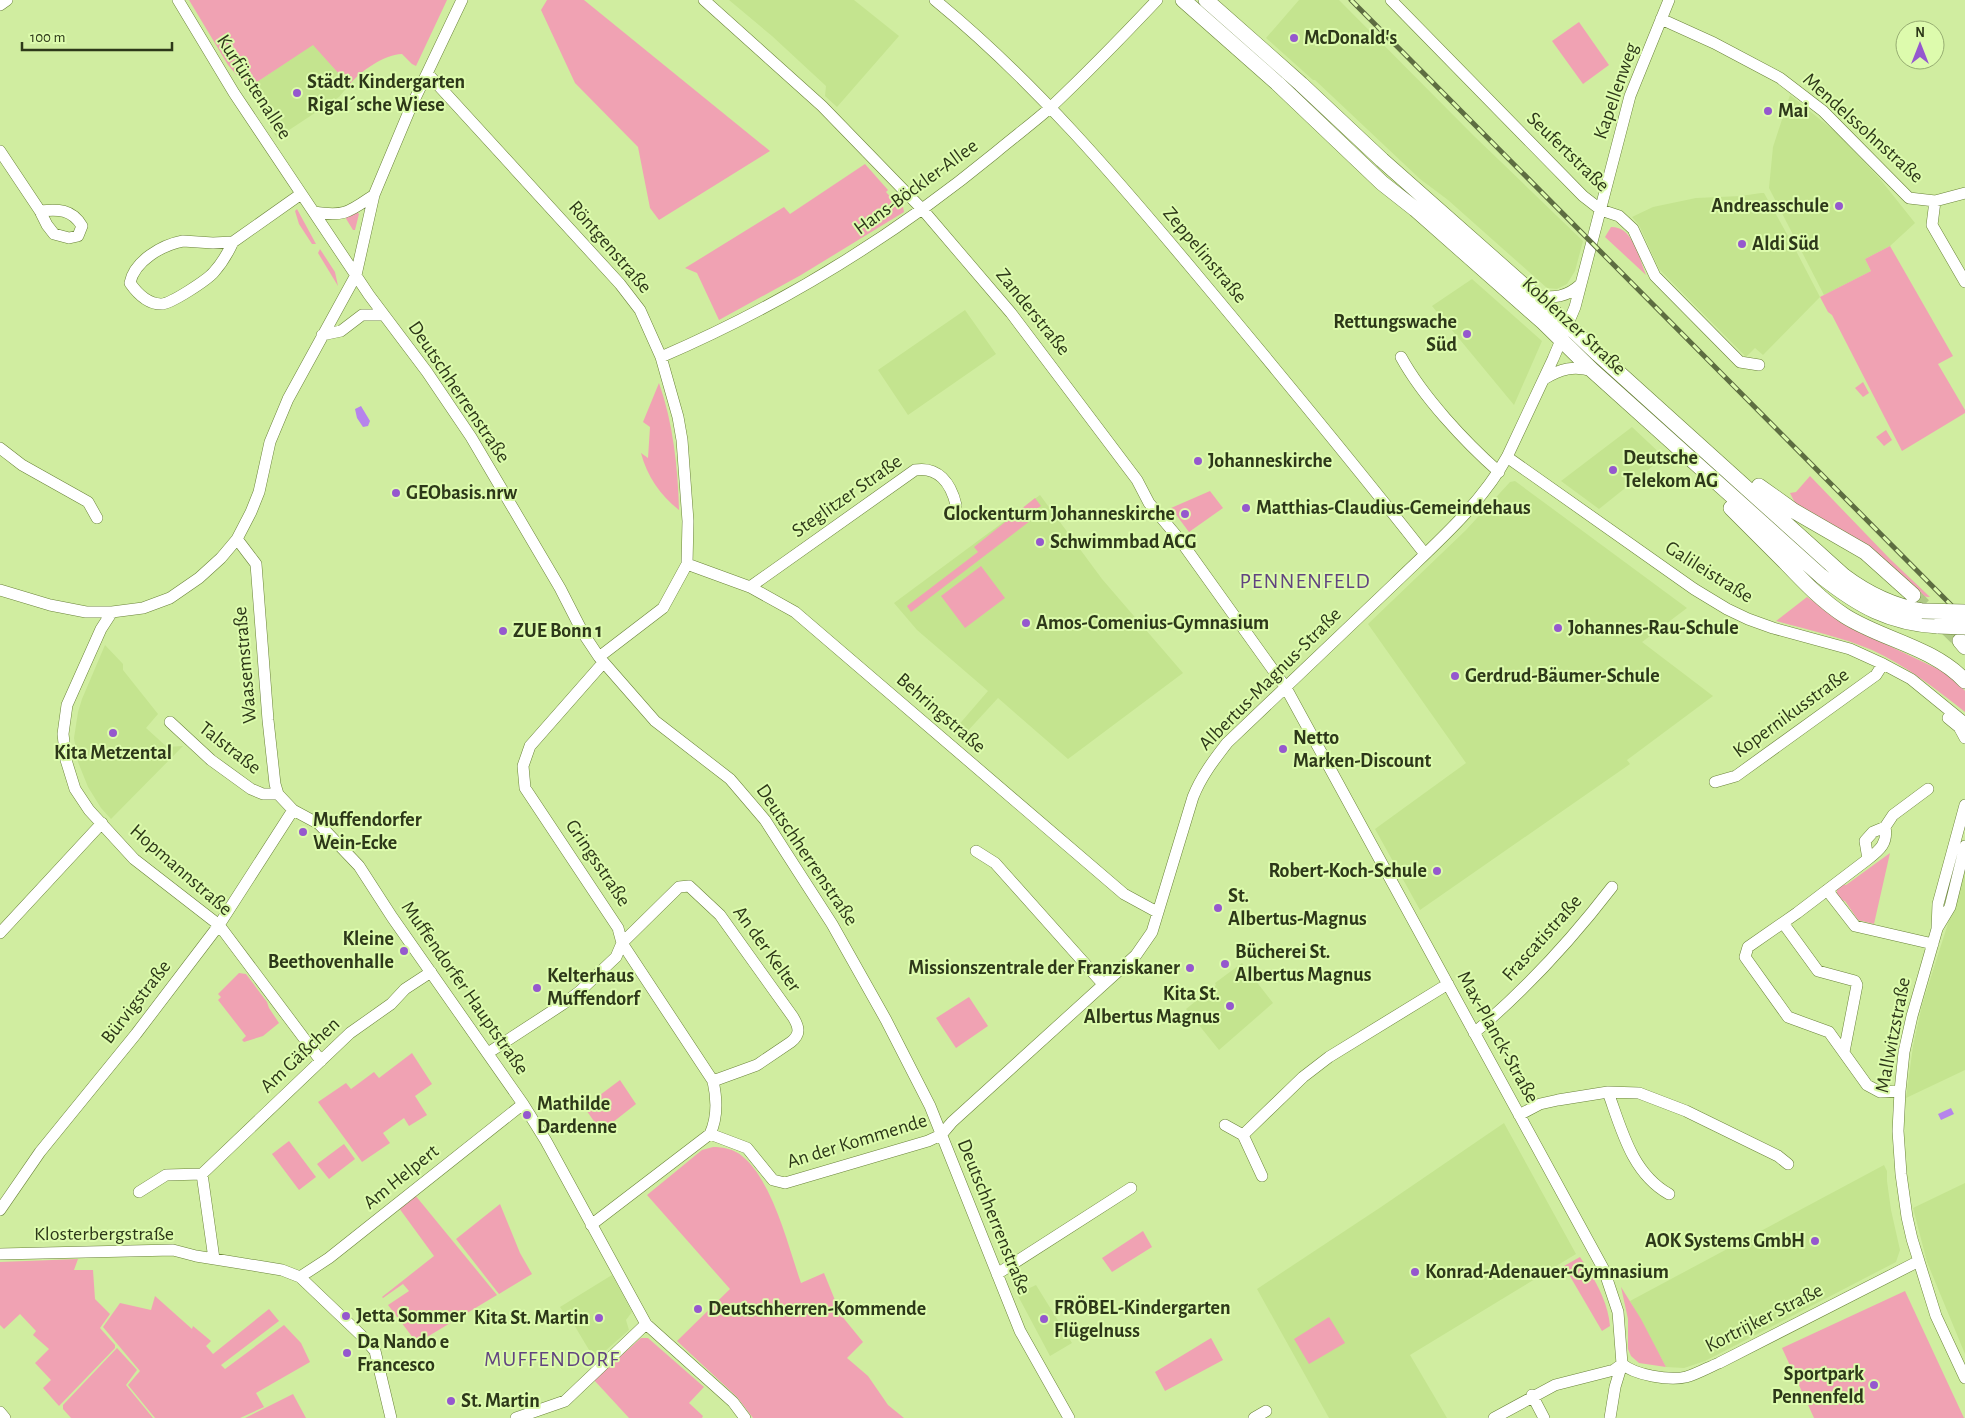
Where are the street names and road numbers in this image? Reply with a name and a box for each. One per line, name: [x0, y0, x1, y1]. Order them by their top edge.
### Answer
street label: Kurfürstenallee: [213, 31, 295, 143]
street label: Kapellenweg: [1590, 40, 1642, 142]
street label: Mendelssohnstraße: [1799, 69, 1927, 187]
street label: Seufertstraße: [1523, 108, 1613, 196]
street label: Hans-Böckler-Allee: [850, 135, 982, 239]
street label: Röntgenstraße: [565, 197, 655, 297]
street label: Zeppelinstraße: [1159, 203, 1251, 307]
street label: Zanderstraße: [992, 265, 1074, 359]
street label: Koblenzer Straße: [1518, 273, 1630, 379]
street label: Deutschherrenstraße: [404, 318, 514, 466]
street label: Steglitzer Straße: [788, 451, 906, 541]
street label: Galileistraße: [1662, 537, 1756, 607]
street label: Albertus-Magnus-Straße: [1195, 604, 1345, 754]
street label: Waasemstraße: [230, 606, 260, 724]
street label: Kopernikusstraße: [1729, 664, 1853, 762]
street label: Behringstraße: [893, 669, 989, 757]
street label: Talstraße: [195, 718, 265, 778]
street label: Deutschherrenstraße: [752, 781, 862, 929]
street label: Gringsstraße: [562, 816, 634, 910]
street label: Hopmannstraße: [126, 820, 236, 920]
street label: Frascatistraße: [1498, 891, 1586, 985]
street label: Muffendorfer Hauptstraße: [398, 898, 532, 1078]
street label: An der Kelter: [729, 902, 805, 996]
street label: Bürvigstraße: [97, 956, 175, 1048]
street label: Max-Planck-Straße: [1454, 968, 1542, 1106]
street label: Mallwitzstraße: [1872, 976, 1914, 1094]
street label: Am Gäßchen: [256, 1013, 344, 1097]
street label: An der Kommende: [785, 1110, 929, 1172]
street label: Deutschherrenstraße: [954, 1136, 1034, 1298]
street label: Am Helpert: [360, 1140, 443, 1213]
street label: Klosterbergstraße: [34, 1224, 174, 1244]
street label: Kortrijker Straße: [1702, 1280, 1826, 1356]

